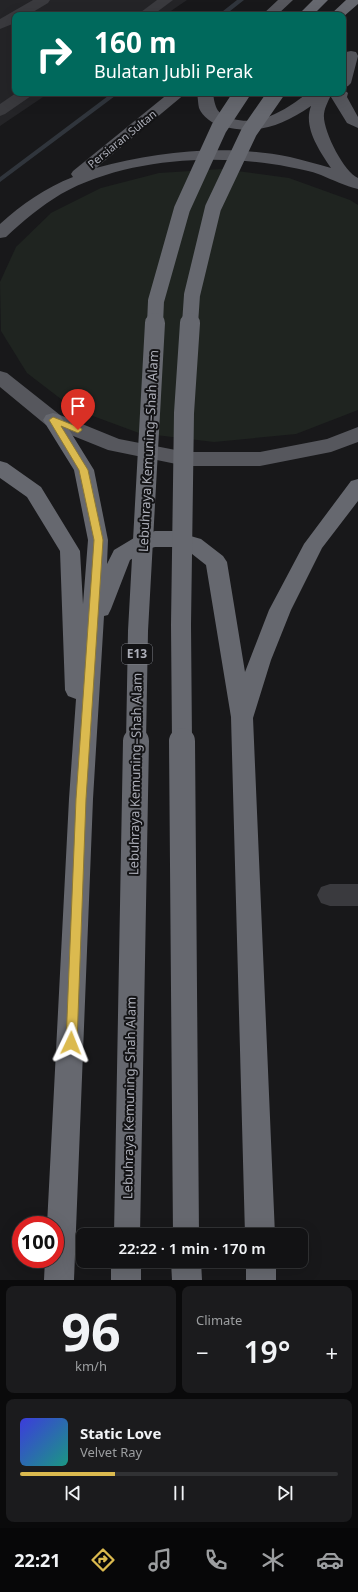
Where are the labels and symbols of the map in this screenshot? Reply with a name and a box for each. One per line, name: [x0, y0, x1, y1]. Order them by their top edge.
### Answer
street label: Persiaran Sultan: [84, 106, 159, 171]
street label: Lebuhraya Kemuning–Shah Alam: [134, 349, 162, 553]
pin: [61, 389, 95, 430]
road number: E13: [122, 644, 152, 664]
street label: Lebuhraya Kemuning–Shah Alam: [124, 673, 146, 875]
street label: Lebuhraya Kemuning–Shah Alam: [118, 997, 140, 1199]
position arrow: [50, 1022, 92, 1064]
speed limit sign: 100: [12, 1216, 64, 1268]

